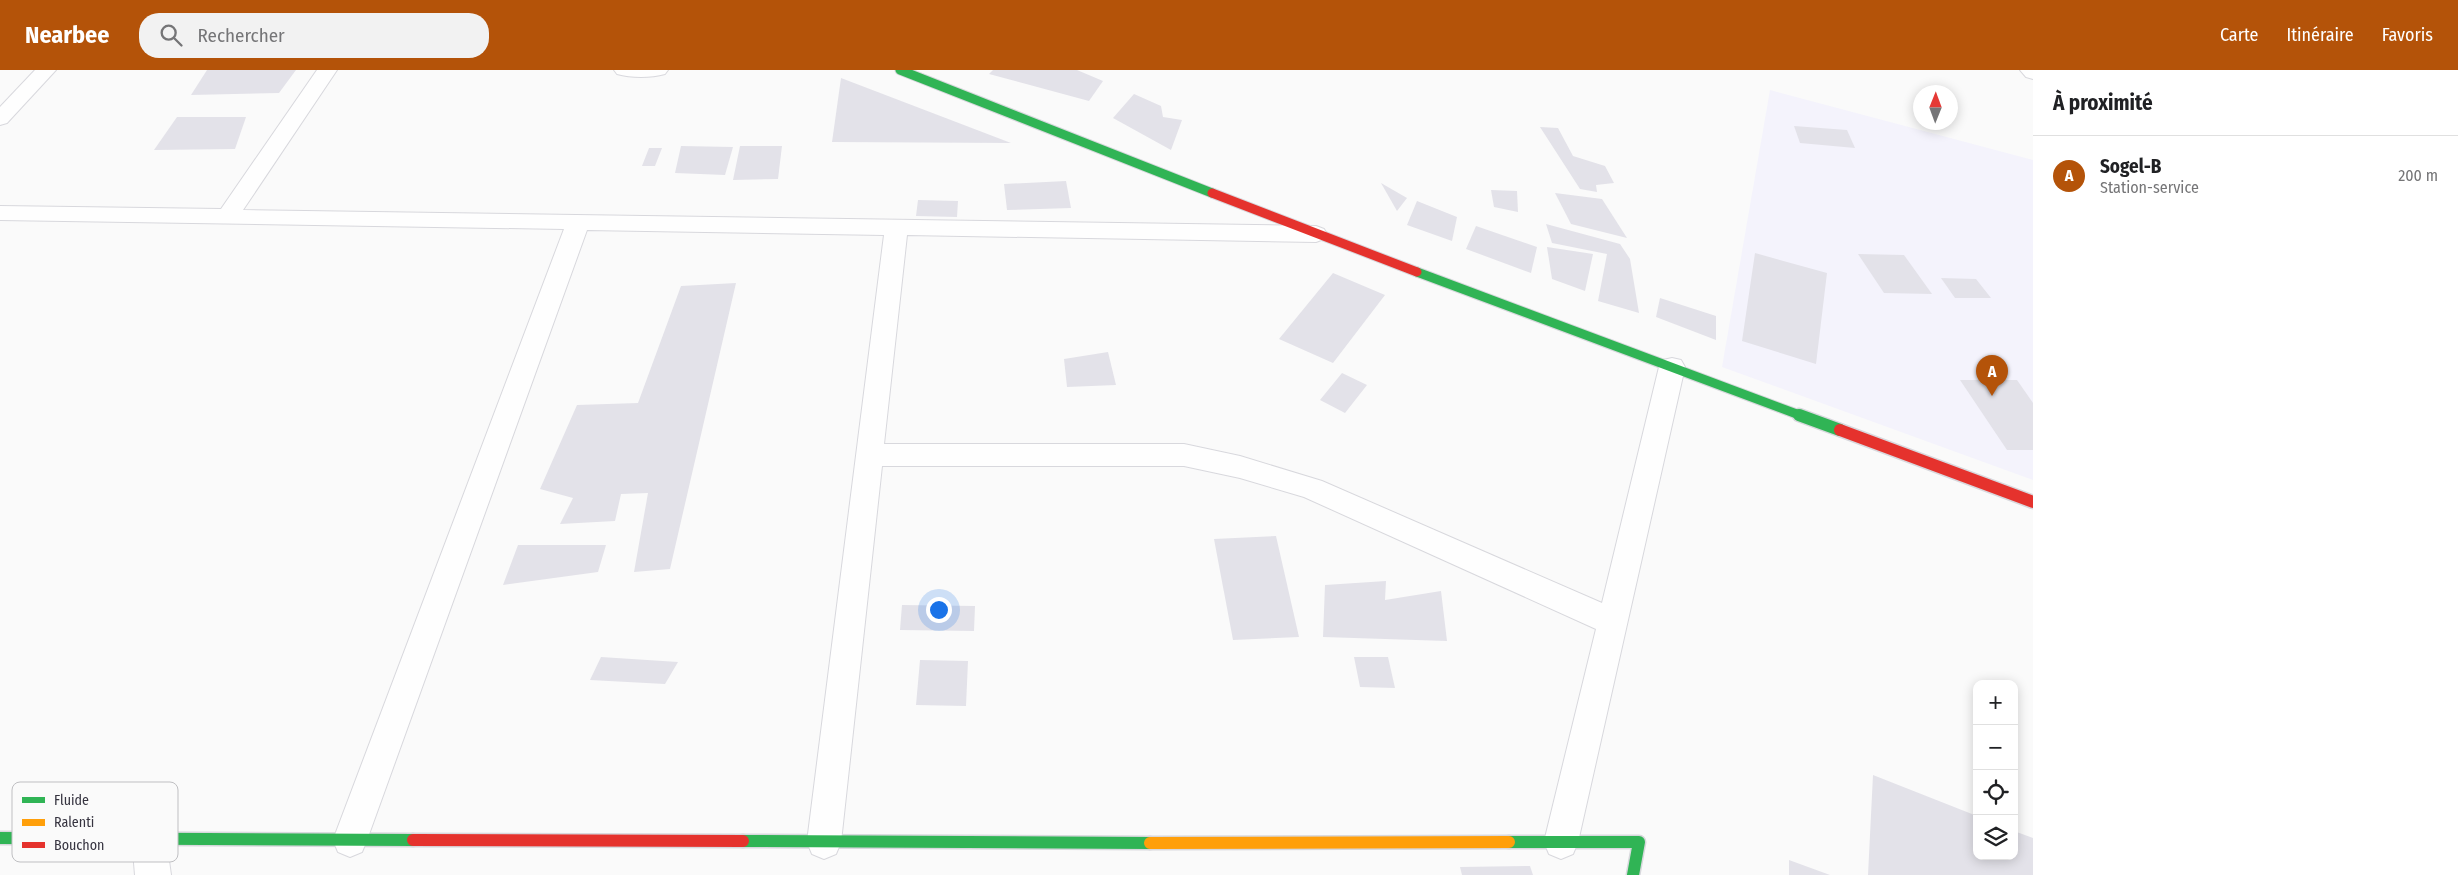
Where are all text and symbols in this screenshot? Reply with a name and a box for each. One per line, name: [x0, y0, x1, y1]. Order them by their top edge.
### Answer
search box: [139, 13, 489, 58]
text: Nearbee: [25, 21, 109, 49]
icon: search: [157, 21, 185, 49]
text: Rechercher: [197, 24, 285, 47]
text: Carte: [2220, 24, 2258, 46]
text: Itinéraire: [2286, 24, 2354, 46]
text: Favoris: [2382, 24, 2433, 46]
north arrow: [1913, 85, 1958, 130]
text: À proximité: [2053, 90, 2153, 116]
text: Sogel-B: [2100, 155, 2161, 178]
text: A: [2065, 166, 2073, 185]
text: 200 m: [2398, 166, 2438, 185]
text: Station-service: [2100, 178, 2199, 197]
pin: A: [1976, 355, 2008, 396]
your location: [926, 597, 952, 623]
map controls: [1973, 680, 2018, 860]
button: +: [1973, 680, 2018, 725]
button: −: [1973, 725, 2018, 770]
button: locate: [1973, 770, 2018, 815]
legend: [12, 782, 178, 862]
text: Fluide: [54, 792, 89, 809]
text: Ralenti: [54, 814, 94, 831]
button: layers: [1973, 815, 2018, 860]
text: Bouchon: [54, 837, 104, 854]

